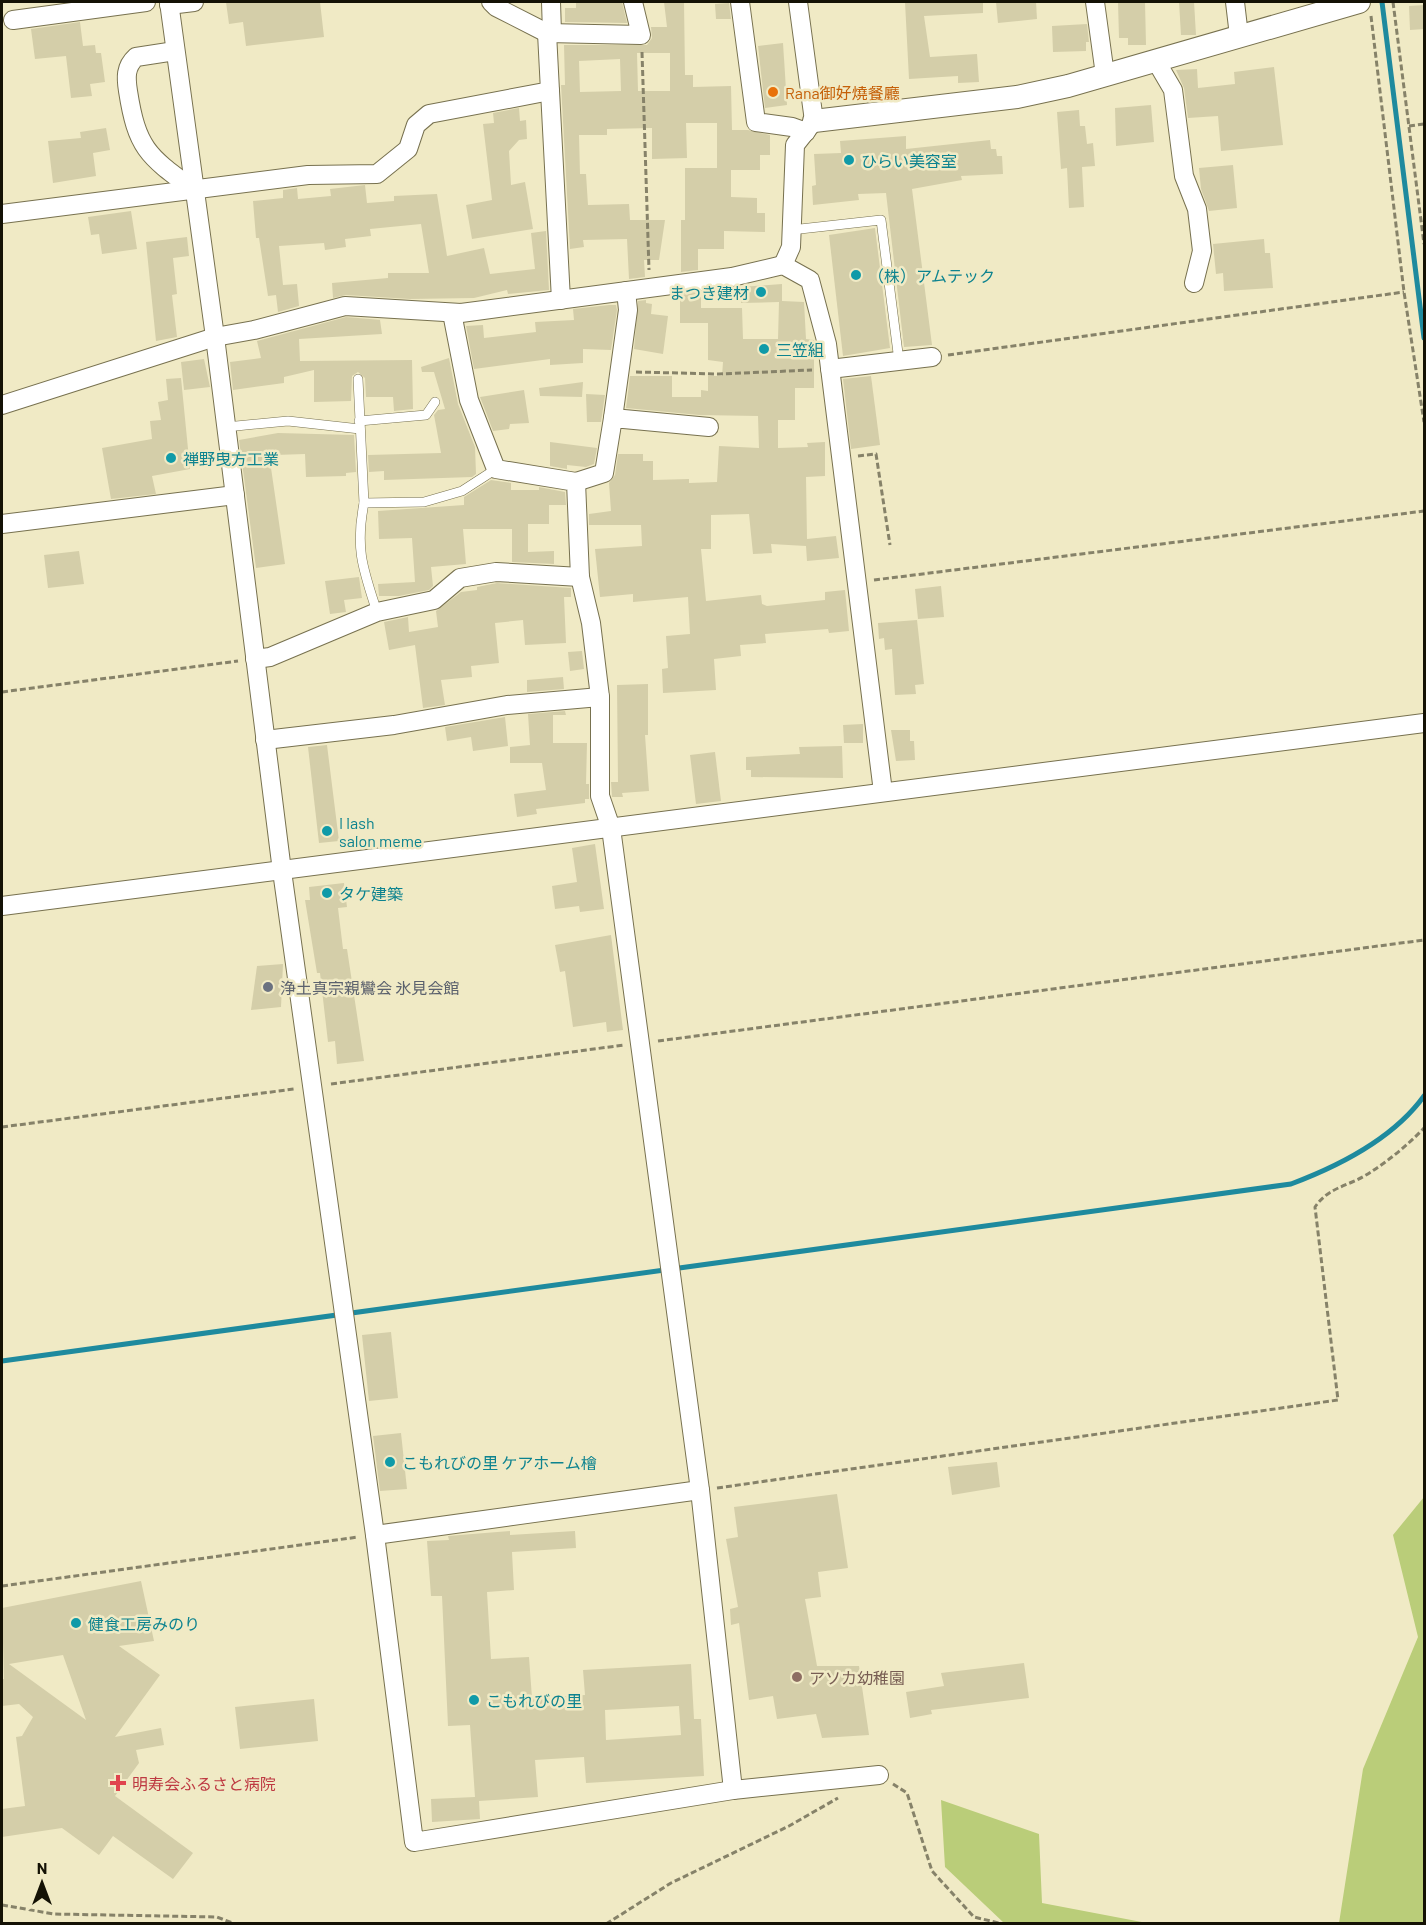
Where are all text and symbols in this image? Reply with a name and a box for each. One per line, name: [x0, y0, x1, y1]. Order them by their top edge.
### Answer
place label: Rana御好燒餐廳: [785, 83, 900, 102]
marker: Rana御好燒餐廳: [766, 85, 780, 99]
place label: ひらい美容室: [861, 151, 957, 170]
marker: ひらい美容室: [842, 153, 856, 167]
place label: （株）アムテック: [868, 266, 995, 285]
marker: （株）アムテック: [849, 268, 863, 282]
place label: まつき建材: [669, 283, 749, 302]
marker: まつき建材: [754, 285, 768, 299]
place label: 三笠組: [776, 340, 824, 359]
marker: 三笠組: [757, 342, 771, 356]
place label: 禅野曳方工業: [183, 449, 279, 468]
marker: 禅野曳方工業: [164, 451, 178, 465]
place label: I lash salon meme: [339, 813, 422, 850]
marker: I lash salon meme: [320, 824, 334, 838]
place label: タケ建築: [339, 884, 403, 903]
marker: タケ建築: [320, 886, 334, 900]
place label: 浄土真宗親鸞会 氷見会館: [280, 978, 459, 997]
marker: 浄土真宗親鸞会 氷見会館: [261, 980, 275, 994]
place label: こもれびの里 ケアホーム檜: [402, 1453, 597, 1472]
marker: こもれびの里 ケアホーム檜: [383, 1455, 397, 1469]
place label: 健食工房みのり: [88, 1614, 200, 1633]
marker: 健食工房みのり: [69, 1616, 83, 1630]
place label: アソカ幼稚園: [809, 1668, 905, 1687]
marker: アソカ幼稚園: [790, 1670, 804, 1684]
place label: こもれびの里: [486, 1691, 582, 1710]
marker: こもれびの里: [467, 1693, 481, 1707]
marker: 明寿会ふるさと病院: [109, 1774, 127, 1792]
place label: 明寿会ふるさと病院: [132, 1774, 276, 1793]
north arrow: [12, 1853, 72, 1913]
text: N: [37, 1858, 47, 1877]

